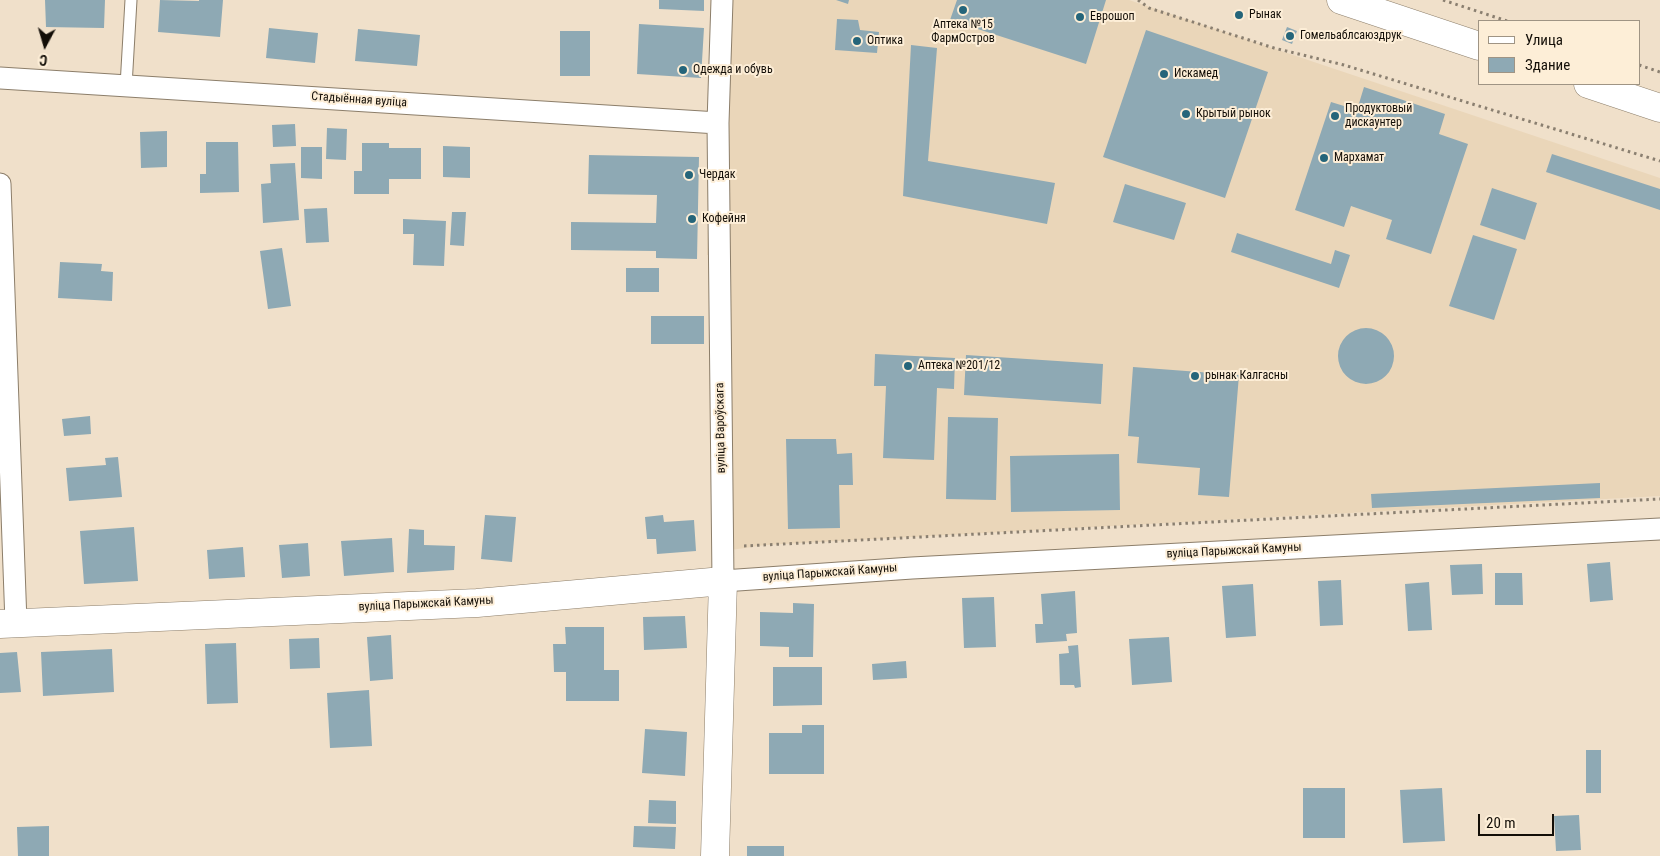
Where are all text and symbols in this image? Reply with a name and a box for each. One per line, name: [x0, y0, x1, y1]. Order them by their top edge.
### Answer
marker: Аптека №15 ФармОстров: [957, 4, 969, 16]
place label: Рынак: [1249, 8, 1281, 22]
marker: Рынак: [1233, 9, 1245, 21]
place label: Еврошоп: [1090, 10, 1135, 24]
marker: Еврошоп: [1074, 11, 1086, 23]
place label: Аптека №15 ФармОстров: [931, 18, 995, 46]
north arrow: [20, 20, 70, 70]
legend: [1478, 20, 1640, 85]
place label: Гомельаблсаюздрук: [1300, 29, 1402, 43]
marker: Гомельаблсаюздрук: [1284, 30, 1296, 42]
text: Улица: [1525, 31, 1563, 49]
place label: Оптика: [867, 34, 903, 48]
marker: Оптика: [851, 35, 863, 47]
text: С: [39, 52, 48, 68]
text: Здание: [1525, 56, 1570, 74]
place label: Одежда и обувь: [693, 63, 773, 77]
marker: Одежда и обувь: [677, 64, 689, 76]
place label: Искамед: [1174, 67, 1218, 81]
marker: Искамед: [1158, 68, 1170, 80]
street label: Стадыённая вуліца: [311, 89, 407, 111]
place label: Продуктовый дискаунтер: [1345, 102, 1412, 130]
place label: Крытый рынок: [1196, 107, 1271, 121]
marker: Крытый рынок: [1180, 108, 1192, 120]
marker: Продуктовый дискаунтер: [1329, 110, 1341, 122]
place label: Мархамат: [1334, 151, 1384, 165]
marker: Мархамат: [1318, 152, 1330, 164]
place label: Чердак: [699, 168, 736, 182]
marker: Чердак: [683, 169, 695, 181]
place label: Кофейня: [702, 212, 746, 226]
marker: Кофейня: [686, 213, 698, 225]
place label: Аптека №201/12: [918, 359, 1000, 373]
marker: Аптека №201/12: [902, 360, 914, 372]
place label: рынак Калгасны: [1205, 369, 1288, 383]
marker: рынак Калгасны: [1189, 370, 1201, 382]
street label: вуліца Вароўскага: [713, 383, 729, 473]
street label: вуліца Парыжскай Камуны: [1166, 540, 1302, 562]
street label: вуліца Парыжскай Камуны: [762, 561, 898, 585]
street label: вуліца Парыжскай Камуны: [358, 593, 494, 615]
scale bar: [1480, 804, 1556, 836]
text: 20 m: [1486, 814, 1516, 832]

